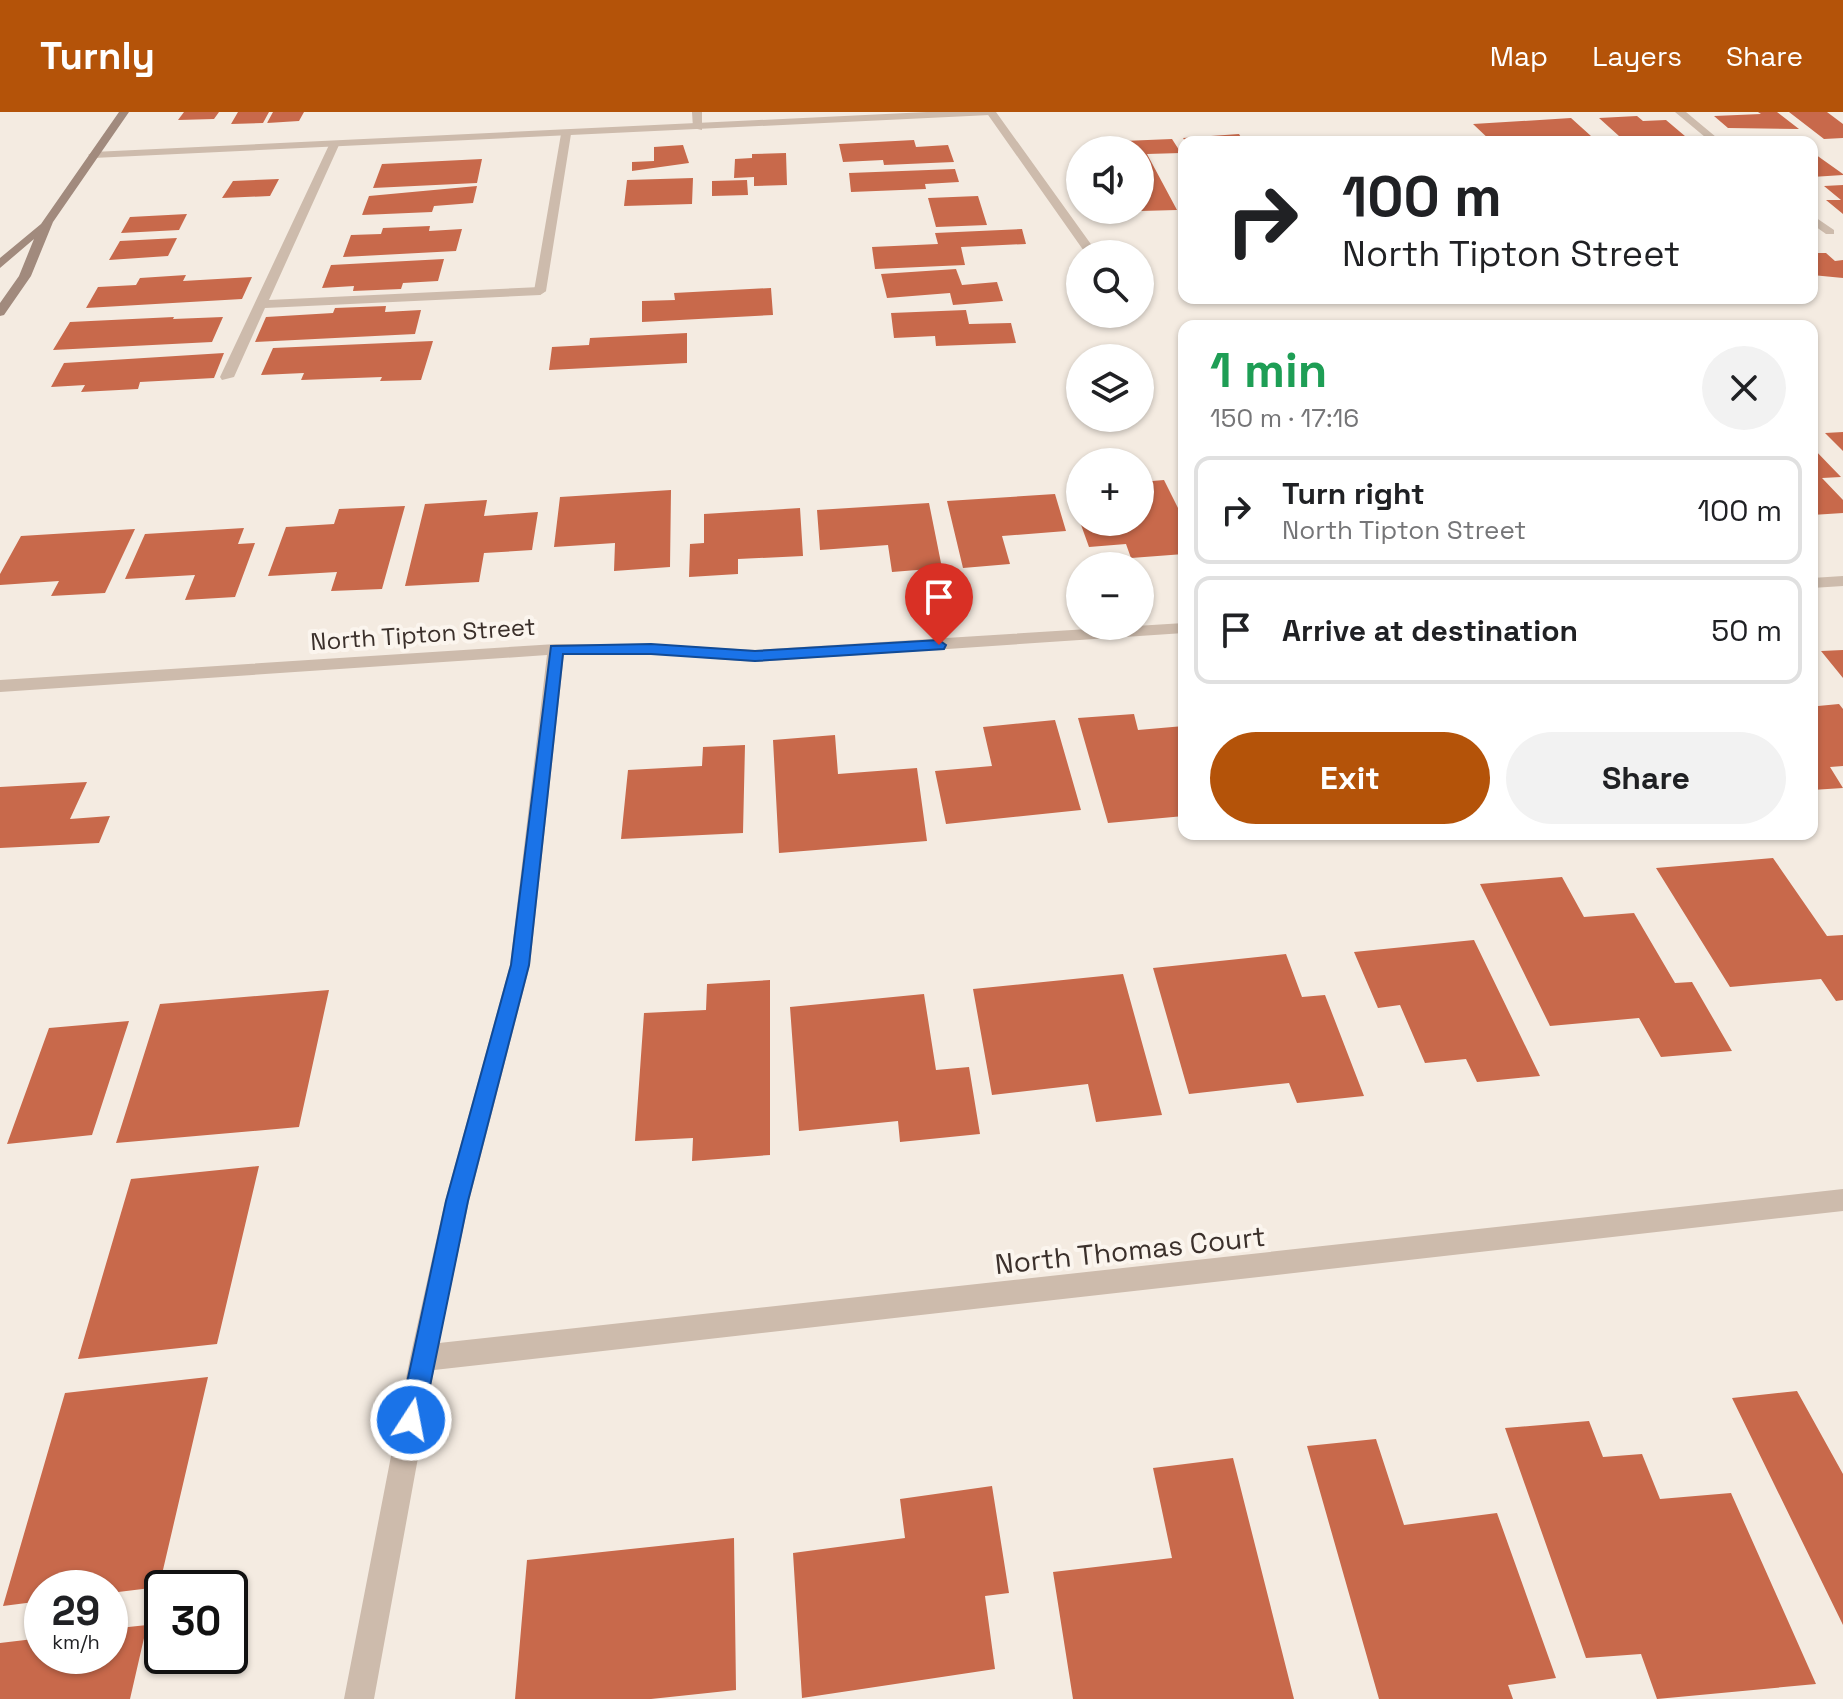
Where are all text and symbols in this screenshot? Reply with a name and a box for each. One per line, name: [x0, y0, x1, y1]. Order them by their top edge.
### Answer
text: Turnly: [40, 32, 155, 80]
text: Map: [1490, 38, 1548, 74]
text: Layers: [1592, 38, 1682, 74]
text: Share: [1726, 38, 1803, 74]
map controls: [1066, 136, 1154, 640]
button: sound: [1066, 136, 1154, 224]
text: 100 m: [1342, 161, 1502, 232]
icon: right: [1210, 168, 1314, 272]
text: North Tipton Street: [1342, 231, 1680, 277]
button: search: [1066, 240, 1154, 328]
text: 1 min: [1210, 340, 1327, 401]
button: layers: [1066, 344, 1154, 432]
button: close: [1702, 346, 1786, 430]
text: 150 m · 17:16: [1210, 401, 1359, 435]
button: +: [1066, 448, 1154, 536]
text: Turn right: [1282, 474, 1425, 513]
icon: right: [1214, 488, 1258, 532]
text: 100 m: [1697, 491, 1782, 530]
text: North Tipton Street: [1282, 513, 1526, 547]
button: −: [1066, 552, 1154, 640]
pin: [905, 563, 973, 645]
icon: arrive: [917, 575, 961, 619]
icon: arrive: [1214, 608, 1258, 652]
street label: North Tipton Street: [309, 611, 537, 657]
text: Arrive at destination: [1282, 611, 1578, 650]
text: 50 m: [1711, 611, 1782, 650]
button: Exit: [1210, 732, 1490, 824]
button: Share: [1506, 732, 1786, 824]
street label: North Thomas Court: [993, 1218, 1267, 1282]
position arrow: [369, 1378, 453, 1462]
speed limit sign: 30: [144, 1570, 248, 1674]
text: 29: [52, 1586, 100, 1637]
text: km/h: [52, 1629, 100, 1655]

